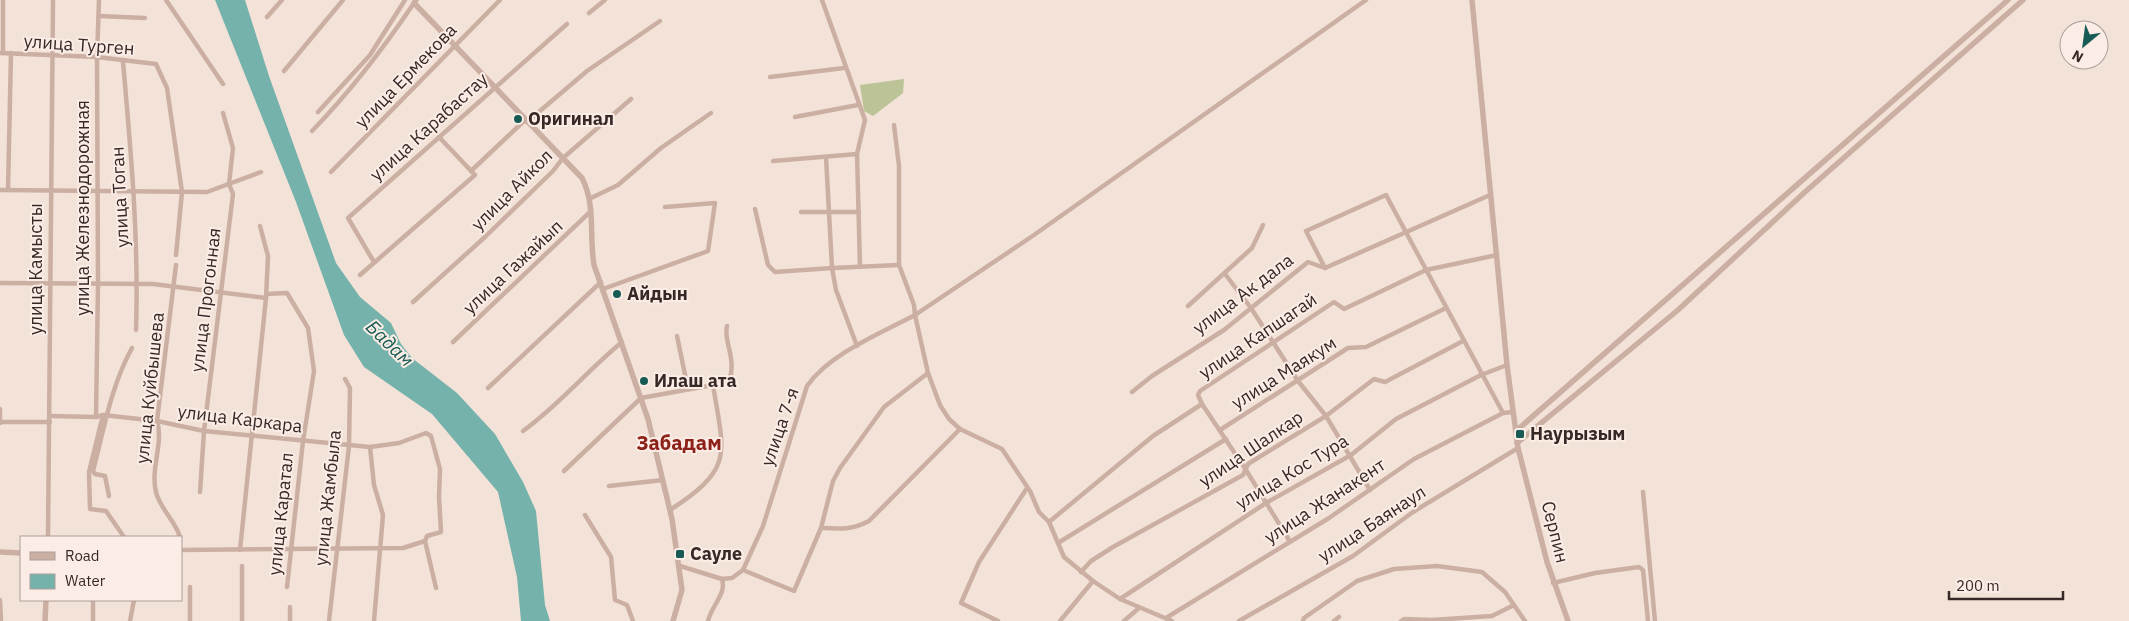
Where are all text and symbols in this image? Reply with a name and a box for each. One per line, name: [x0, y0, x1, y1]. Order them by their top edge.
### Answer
street label: улица Ермекова: [350, 18, 462, 133]
north arrow: [2059, 20, 2109, 70]
street label: улица Турген: [23, 29, 135, 60]
text: N: [2069, 46, 2086, 67]
street label: улица Карабастау: [365, 67, 493, 186]
street label: улица Железнодорожная: [71, 100, 94, 316]
place label: Оригинал: [528, 107, 614, 130]
marker: Оригинал: [512, 113, 524, 125]
street label: улица Айкол: [466, 144, 557, 235]
street label: улица Тоган: [105, 146, 134, 248]
street label: улица Камысты: [24, 203, 47, 335]
street label: улица Гажайып: [458, 214, 567, 319]
street label: улица Прогонная: [185, 227, 226, 373]
street label: улица Ак дала: [1188, 248, 1298, 339]
place label: Айдын: [627, 282, 688, 305]
marker: Айдын: [611, 288, 623, 300]
street label: улица Капшагай: [1194, 288, 1321, 384]
street label: улица Куйбышева: [130, 311, 169, 465]
water label: Бадам: [361, 314, 419, 372]
street label: улица Маякум: [1227, 331, 1340, 414]
place label: Илаш ата: [654, 369, 737, 392]
marker: Илаш ата: [638, 375, 650, 387]
street label: улица 7-я: [755, 384, 804, 469]
street label: улица Каркара: [176, 399, 304, 438]
street label: улица Шалкар: [1194, 405, 1307, 492]
place label: Наурызым: [1530, 422, 1625, 445]
street label: улица Жамбыла: [309, 428, 346, 567]
marker: Наурызым: [1514, 428, 1526, 440]
district label: Забадам: [636, 429, 722, 456]
street label: улица Кос Тура: [1231, 429, 1353, 514]
street label: улица Каратал: [263, 451, 298, 577]
street label: улица Жанакент: [1260, 453, 1390, 548]
street label: улица Баянаул: [1314, 480, 1430, 567]
street label: Серпин: [1537, 499, 1574, 565]
legend: [20, 536, 182, 601]
place label: Сауле: [690, 542, 742, 565]
text: Road: [65, 546, 100, 565]
marker: Сауле: [674, 548, 686, 560]
scale bar: [1949, 568, 2063, 600]
text: Water: [65, 571, 106, 590]
text: 200 m: [1956, 576, 2000, 595]

